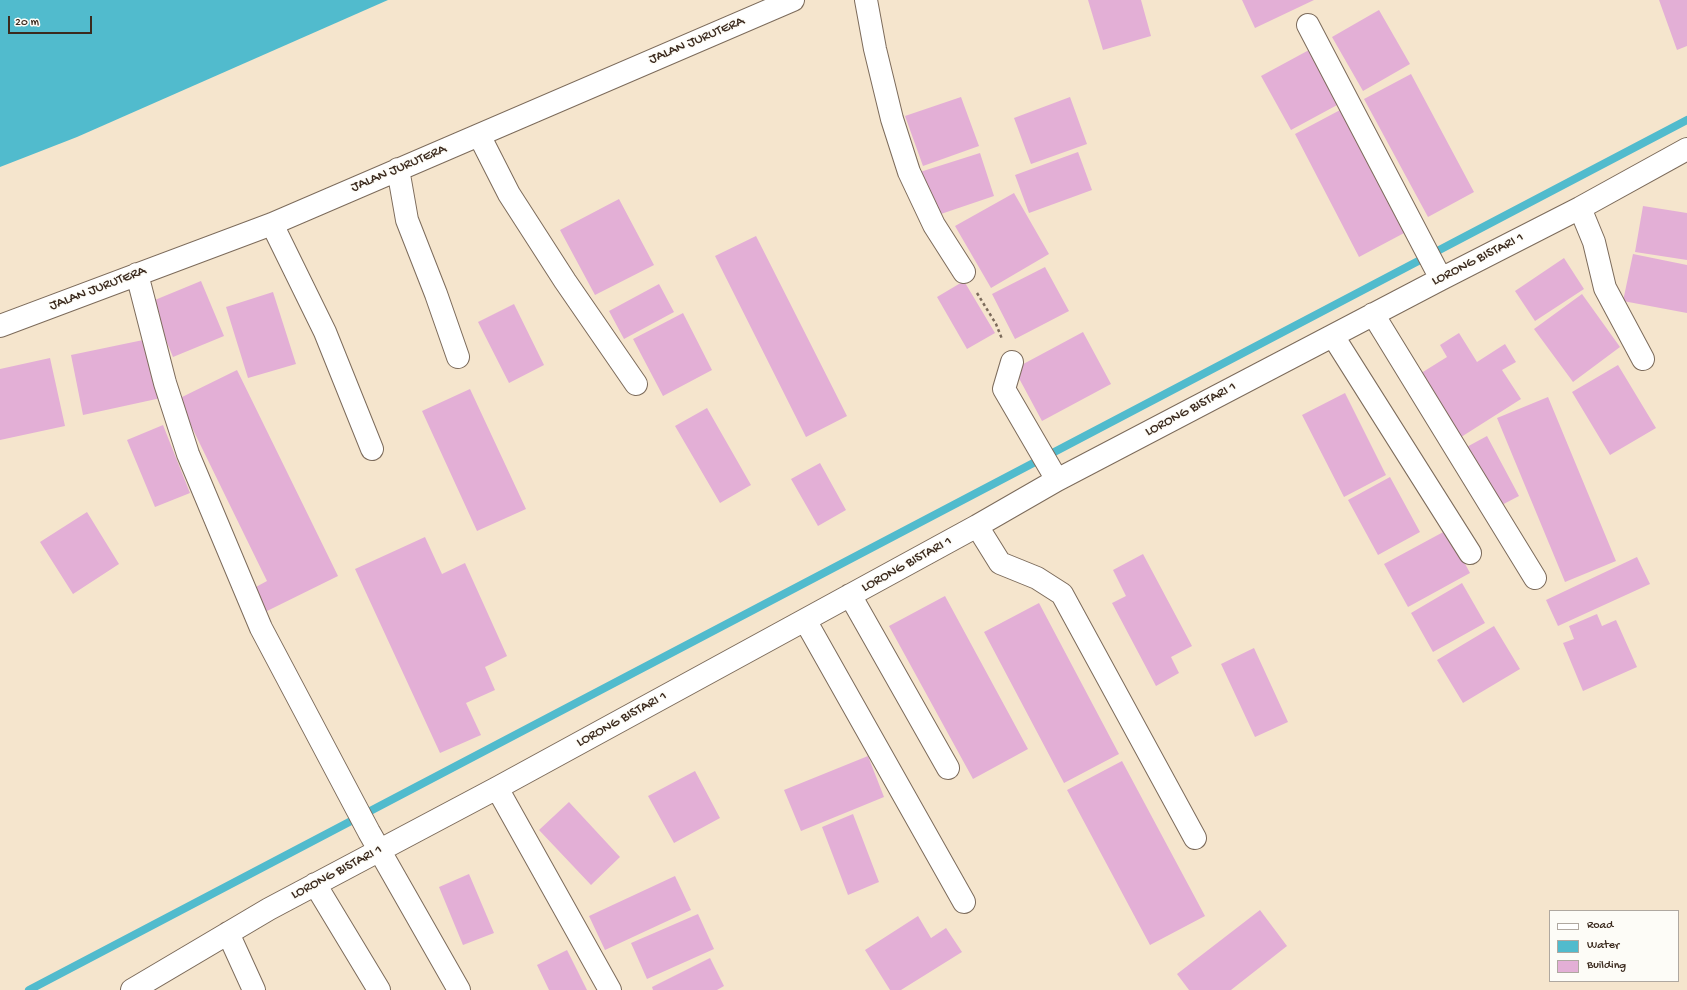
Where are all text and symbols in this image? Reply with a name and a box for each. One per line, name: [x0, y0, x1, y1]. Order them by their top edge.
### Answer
scale bar: [10, 8, 94, 34]
street label: JALAN JURUTERA: [647, 13, 747, 69]
text: 20 m: [15, 16, 39, 30]
street label: JALAN JURUTERA: [349, 141, 449, 197]
street label: LORONG BISTARI 1: [1429, 230, 1527, 290]
street label: JALAN JURUTERA: [47, 263, 149, 315]
street label: LORONG BISTARI 1: [1142, 379, 1240, 441]
street label: LORONG BISTARI 1: [859, 533, 955, 597]
street label: LORONG BISTARI 1: [574, 688, 670, 752]
street label: LORONG BISTARI 1: [288, 842, 386, 904]
legend: [1549, 910, 1679, 982]
text: Road: [1587, 919, 1613, 933]
text: Water: [1587, 939, 1619, 953]
text: Building: [1587, 959, 1626, 973]

